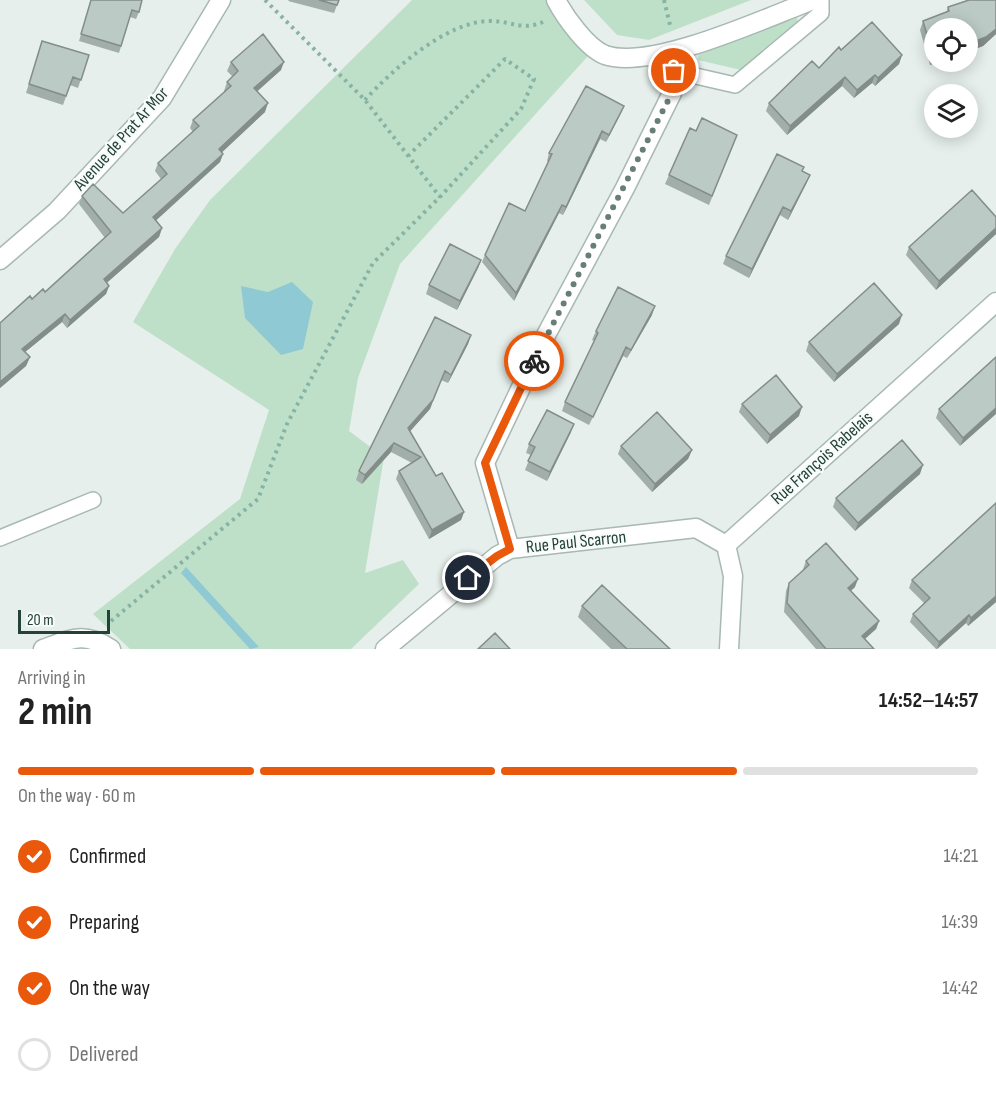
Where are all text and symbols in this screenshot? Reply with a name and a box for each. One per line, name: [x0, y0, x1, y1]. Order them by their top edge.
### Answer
map controls: [924, 18, 978, 138]
button: locate: [924, 18, 978, 72]
pin: [648, 45, 699, 96]
icon: bag: [657, 54, 690, 87]
street label: Avenue de Prat Ar Mor: [68, 83, 173, 196]
button: layers: [924, 84, 978, 138]
courier: [504, 331, 564, 391]
icon: bike: [518, 345, 551, 378]
street label: Rue François Rabelais: [767, 407, 877, 509]
street label: Rue Paul Scarron: [525, 526, 627, 558]
pin: [442, 552, 493, 603]
icon: home: [451, 561, 484, 594]
scale bar: [18, 607, 110, 634]
text: 20 m: [27, 611, 54, 630]
text: Arriving in: [18, 666, 86, 690]
text: 14:52–14:57: [879, 687, 978, 714]
text: 2 min: [18, 689, 92, 736]
text: On the way · 60 m: [18, 784, 136, 808]
icon: check: [18, 840, 51, 873]
text: Confirmed: [69, 843, 146, 870]
text: 14:21: [944, 844, 978, 868]
icon: check: [18, 906, 51, 939]
text: Preparing: [69, 909, 139, 936]
text: 14:39: [942, 910, 978, 934]
icon: check: [18, 972, 51, 1005]
text: On the way: [69, 975, 150, 1002]
text: 14:42: [942, 976, 978, 1000]
text: Delivered: [69, 1041, 138, 1068]

